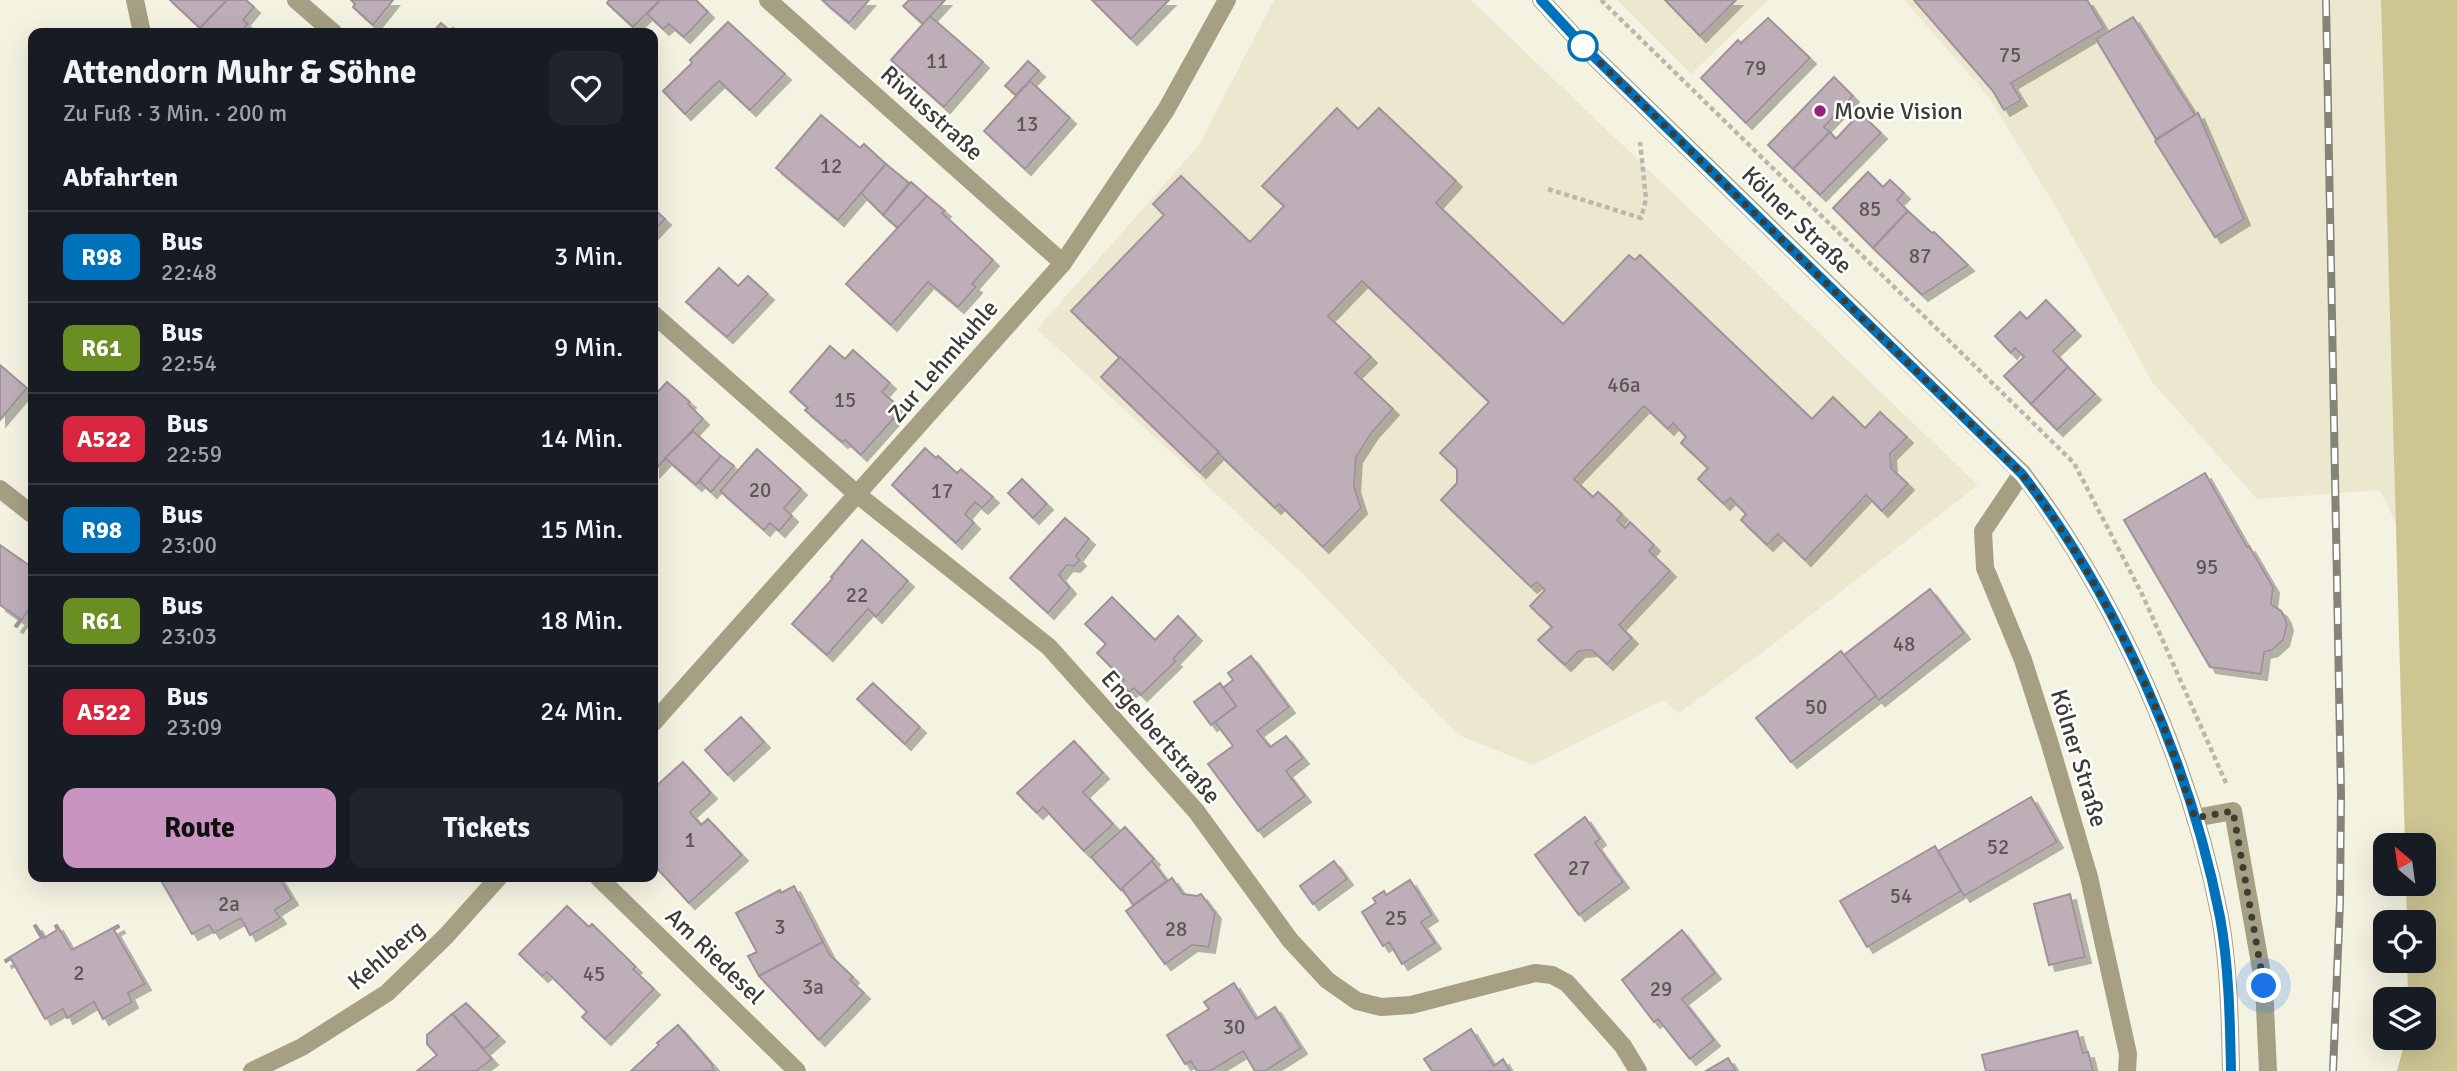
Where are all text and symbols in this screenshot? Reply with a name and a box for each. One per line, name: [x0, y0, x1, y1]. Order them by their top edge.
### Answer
unlabelled marker: [1568, 31, 1598, 61]
house number: 75: [1999, 42, 2021, 68]
house number: 11: [926, 48, 948, 74]
button: heart: [549, 51, 623, 125]
text: Attendorn Muhr & Söhne: [63, 52, 416, 93]
house number: 79: [1744, 55, 1766, 81]
street label: Riviusstraße: [874, 59, 990, 167]
place label: Movie Vision: [1834, 96, 1963, 126]
text: Zu Fuß · 3 Min. · 200 m: [63, 99, 287, 128]
marker: Movie Vision: [1812, 103, 1828, 119]
house number: 13: [1016, 111, 1038, 137]
house number: 12: [820, 153, 842, 179]
street label: Kölner Straße: [1735, 160, 1859, 280]
text: Abfahrten: [63, 162, 178, 194]
house number: 85: [1859, 196, 1881, 222]
text: Bus: [161, 226, 203, 258]
text: 3 Min.: [554, 241, 623, 273]
text: R98: [81, 242, 122, 272]
house number: 87: [1909, 243, 1931, 269]
text: 22:48: [161, 258, 217, 287]
street label: Zur Lehmkuhle: [882, 293, 1004, 429]
text: Bus: [161, 317, 203, 349]
text: 9 Min.: [554, 332, 623, 364]
text: R61: [81, 333, 122, 363]
text: 22:54: [161, 349, 217, 378]
house number: 46a: [1607, 372, 1641, 398]
house number: 15: [834, 387, 856, 413]
text: Bus: [166, 408, 208, 440]
text: 14 Min.: [540, 423, 623, 455]
text: A522: [77, 424, 131, 454]
text: 22:59: [166, 440, 222, 469]
house number: 20: [749, 477, 771, 503]
house number: 17: [931, 478, 953, 504]
text: Bus: [161, 499, 203, 531]
text: 15 Min.: [540, 514, 623, 546]
text: R98: [81, 515, 122, 545]
text: 23:00: [161, 531, 217, 560]
house number: 95: [2196, 554, 2218, 580]
house number: 22: [846, 582, 868, 608]
text: Bus: [161, 590, 203, 622]
text: 18 Min.: [540, 605, 623, 637]
text: R61: [81, 606, 122, 636]
text: 23:03: [161, 622, 217, 651]
house number: 48: [1893, 631, 1915, 657]
street label: Engelbertstraße: [1095, 664, 1227, 810]
text: Bus: [166, 681, 208, 713]
street label: Kölner Straße: [2044, 686, 2114, 830]
house number: 50: [1805, 694, 1827, 720]
text: 24 Min.: [540, 696, 623, 728]
text: A522: [77, 697, 131, 727]
text: 23:09: [166, 713, 222, 742]
button: Route: [63, 788, 336, 868]
button: Tickets: [350, 788, 623, 868]
house number: 1: [684, 827, 696, 853]
north arrow: [2373, 833, 2436, 896]
map controls: [2373, 833, 2436, 1050]
house number: 52: [1987, 834, 2009, 860]
house number: 27: [1568, 855, 1590, 881]
house number: 54: [1890, 883, 1912, 909]
house number: 2a: [218, 891, 240, 917]
street label: Am Riedesel: [659, 901, 771, 1011]
house number: 25: [1385, 905, 1407, 931]
button: locate: [2373, 910, 2436, 973]
street label: Kehlberg: [341, 914, 431, 996]
house number: 3: [774, 914, 786, 940]
house number: 28: [1165, 916, 1187, 942]
house number: 2: [73, 960, 85, 986]
house number: 45: [583, 961, 605, 987]
your location: [2246, 968, 2281, 1003]
house number: 3a: [802, 974, 824, 1000]
house number: 29: [1650, 976, 1672, 1002]
button: layers: [2373, 987, 2436, 1050]
house number: 30: [1223, 1014, 1245, 1040]

